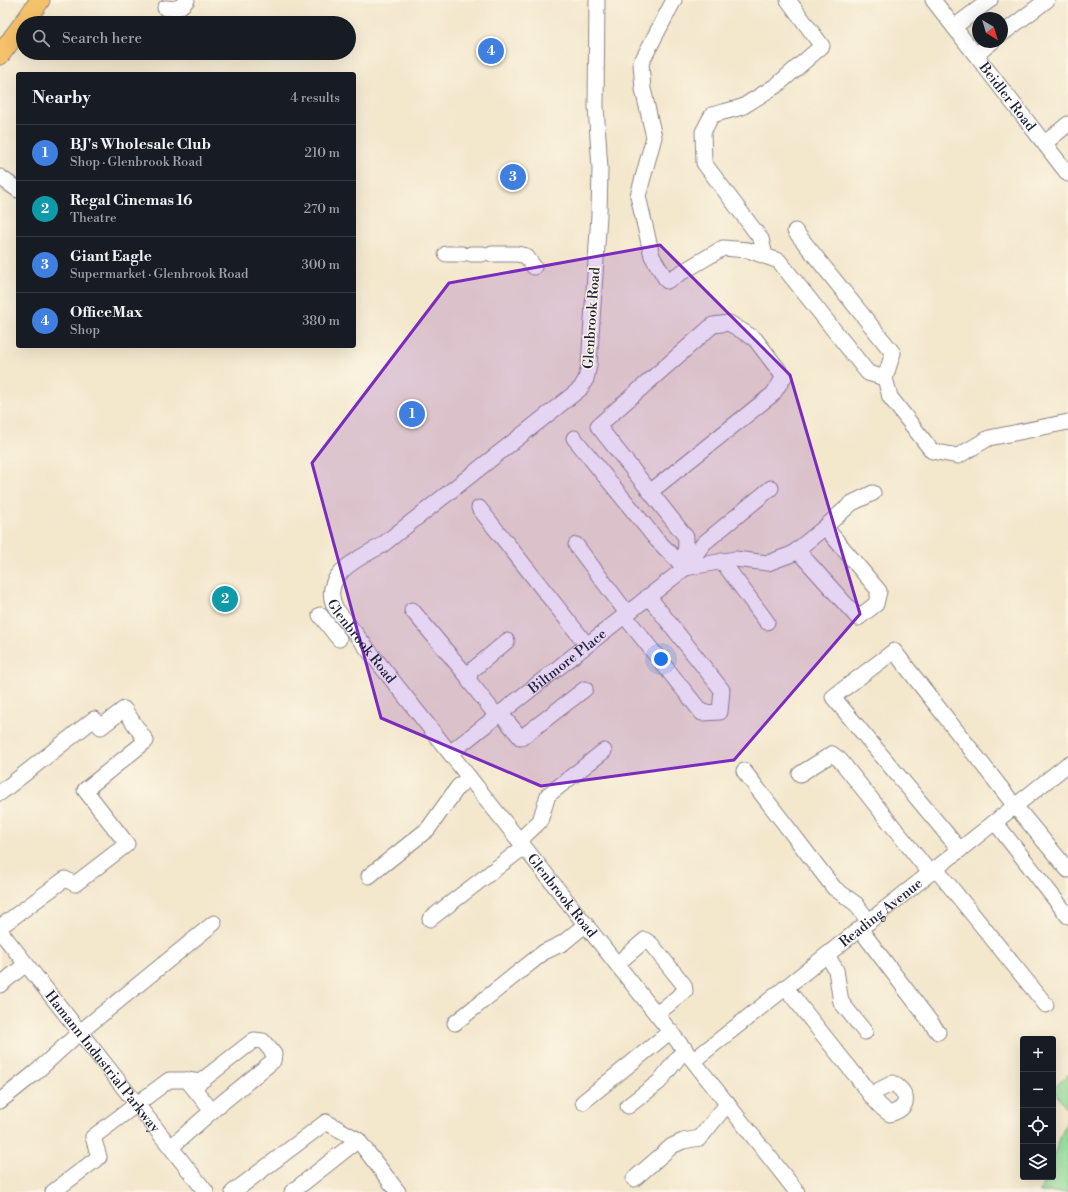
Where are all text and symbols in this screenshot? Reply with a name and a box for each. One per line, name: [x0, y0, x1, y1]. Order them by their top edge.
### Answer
north arrow: [972, 12, 1008, 48]
search box: [16, 16, 356, 60]
icon: search: [30, 27, 52, 49]
text: Search here: [62, 29, 142, 48]
pin: 4: [478, 36, 504, 66]
street label: Beidler Road: [974, 58, 1039, 135]
text: Nearby: [32, 87, 91, 109]
text: 4 results: [290, 90, 340, 106]
text: BJ's Wholesale Club: [70, 135, 211, 154]
text: 1: [42, 145, 48, 161]
text: 210 m: [305, 145, 340, 161]
text: Shop · Glenbrook Road: [70, 154, 202, 170]
pin: 3: [500, 162, 526, 192]
text: Regal Cinemas 16: [70, 191, 192, 210]
text: 2: [41, 201, 49, 217]
text: 270 m: [304, 201, 340, 217]
text: Theatre: [70, 210, 116, 226]
text: Giant Eagle: [70, 247, 152, 266]
text: 3: [41, 257, 49, 273]
text: 300 m: [302, 257, 340, 273]
text: Supermarket · Glenbrook Road: [70, 266, 248, 282]
street label: Glenbrook Road: [579, 266, 605, 370]
text: OfficeMax: [70, 303, 143, 322]
text: 4: [41, 313, 49, 329]
text: 380 m: [302, 313, 340, 329]
text: Shop: [70, 322, 100, 338]
pin: 1: [399, 399, 425, 429]
pin: 2: [212, 584, 238, 614]
street label: Glenbrook Road: [323, 597, 399, 687]
street label: Biltmore Place: [524, 625, 610, 699]
your location: [651, 649, 671, 669]
street label: Glenbrook Road: [523, 850, 600, 942]
street label: Reading Avenue: [836, 875, 926, 951]
street label: Hamann Industrial Parkway: [41, 987, 164, 1137]
map controls: [1020, 1036, 1056, 1180]
button: +: [1020, 1036, 1056, 1072]
button: −: [1020, 1072, 1056, 1108]
button: locate: [1020, 1108, 1056, 1144]
button: layers: [1020, 1144, 1056, 1180]

